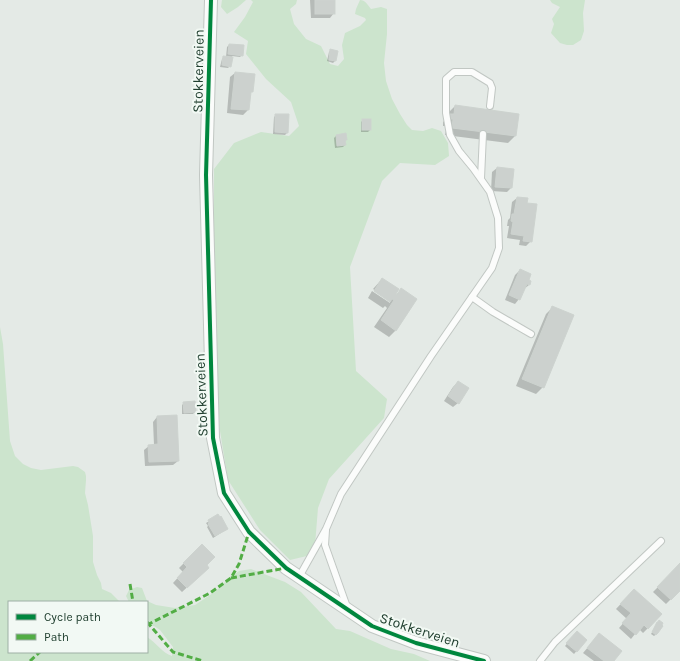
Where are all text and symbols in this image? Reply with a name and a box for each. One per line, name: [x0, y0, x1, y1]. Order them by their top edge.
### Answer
street label: Stokkerveien: [189, 29, 208, 113]
street label: Stokkerveien: [192, 353, 211, 437]
legend: [8, 601, 148, 653]
street label: Stokkerveien: [378, 609, 462, 651]
text: Cycle path: [44, 610, 101, 624]
text: Path: [44, 630, 69, 644]

